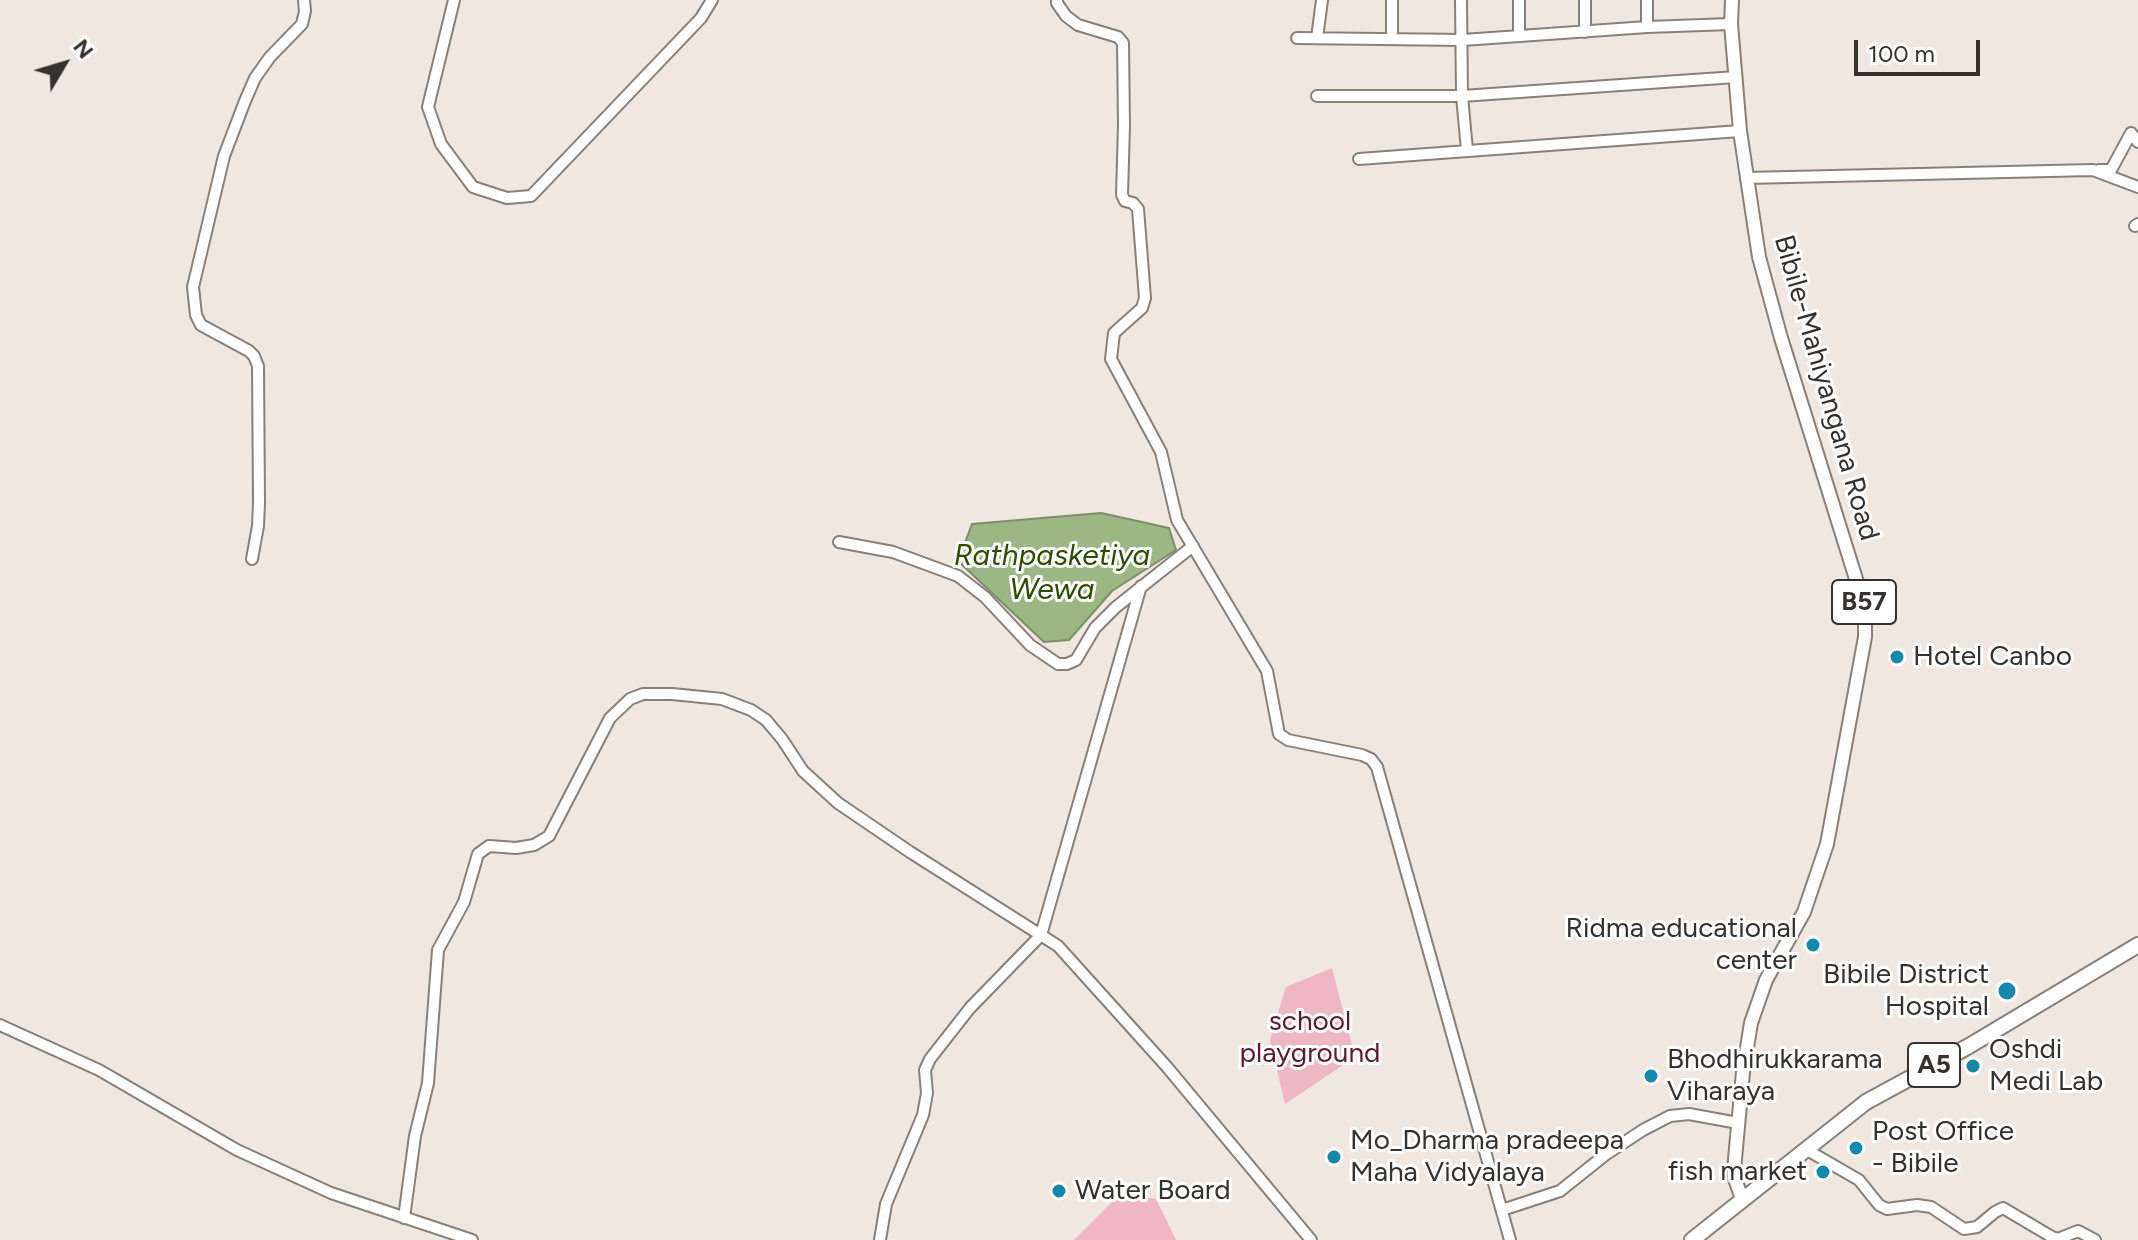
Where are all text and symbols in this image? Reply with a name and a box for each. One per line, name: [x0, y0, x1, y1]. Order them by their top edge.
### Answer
north arrow: [24, 24, 104, 104]
scale bar: [1858, 24, 1984, 74]
text: N: [67, 34, 99, 64]
text: 100 m: [1868, 39, 1935, 68]
street label: Bibile-Mahiyangana Road: [1766, 231, 1886, 545]
water label: Rathpasketiya Wewa: [954, 538, 1150, 608]
road number: B57: [1832, 580, 1896, 624]
place label: Hotel Canbo: [1913, 640, 2072, 674]
marker: Hotel Canbo: [1888, 648, 1906, 666]
place label: Ridma educational center: [1565, 912, 1797, 978]
marker: Ridma educational center: [1804, 936, 1822, 954]
place label: Bibile District Hospital: [1823, 958, 1989, 1024]
marker: Bibile District Hospital: [1996, 980, 2018, 1002]
park label: school playground: [1240, 1005, 1380, 1071]
place label: Oshdi Medi Lab: [1989, 1033, 2103, 1099]
place label: Bhodhirukkarama Viharaya: [1667, 1043, 1883, 1109]
road number: A5: [1908, 1043, 1960, 1087]
marker: Oshdi Medi Lab: [1964, 1057, 1982, 1075]
marker: Bhodhirukkarama Viharaya: [1642, 1067, 1660, 1085]
place label: Post Office - Bibile: [1872, 1115, 2014, 1181]
place label: Mo_Dharma pradeepa Maha Vidyalaya: [1350, 1124, 1624, 1190]
marker: Post Office - Bibile: [1847, 1139, 1865, 1157]
marker: Mo_Dharma pradeepa Maha Vidyalaya: [1325, 1148, 1343, 1166]
place label: fish market: [1668, 1155, 1807, 1189]
marker: fish market: [1814, 1163, 1832, 1181]
place label: Water Board: [1075, 1174, 1231, 1208]
marker: Water Board: [1050, 1182, 1068, 1200]

